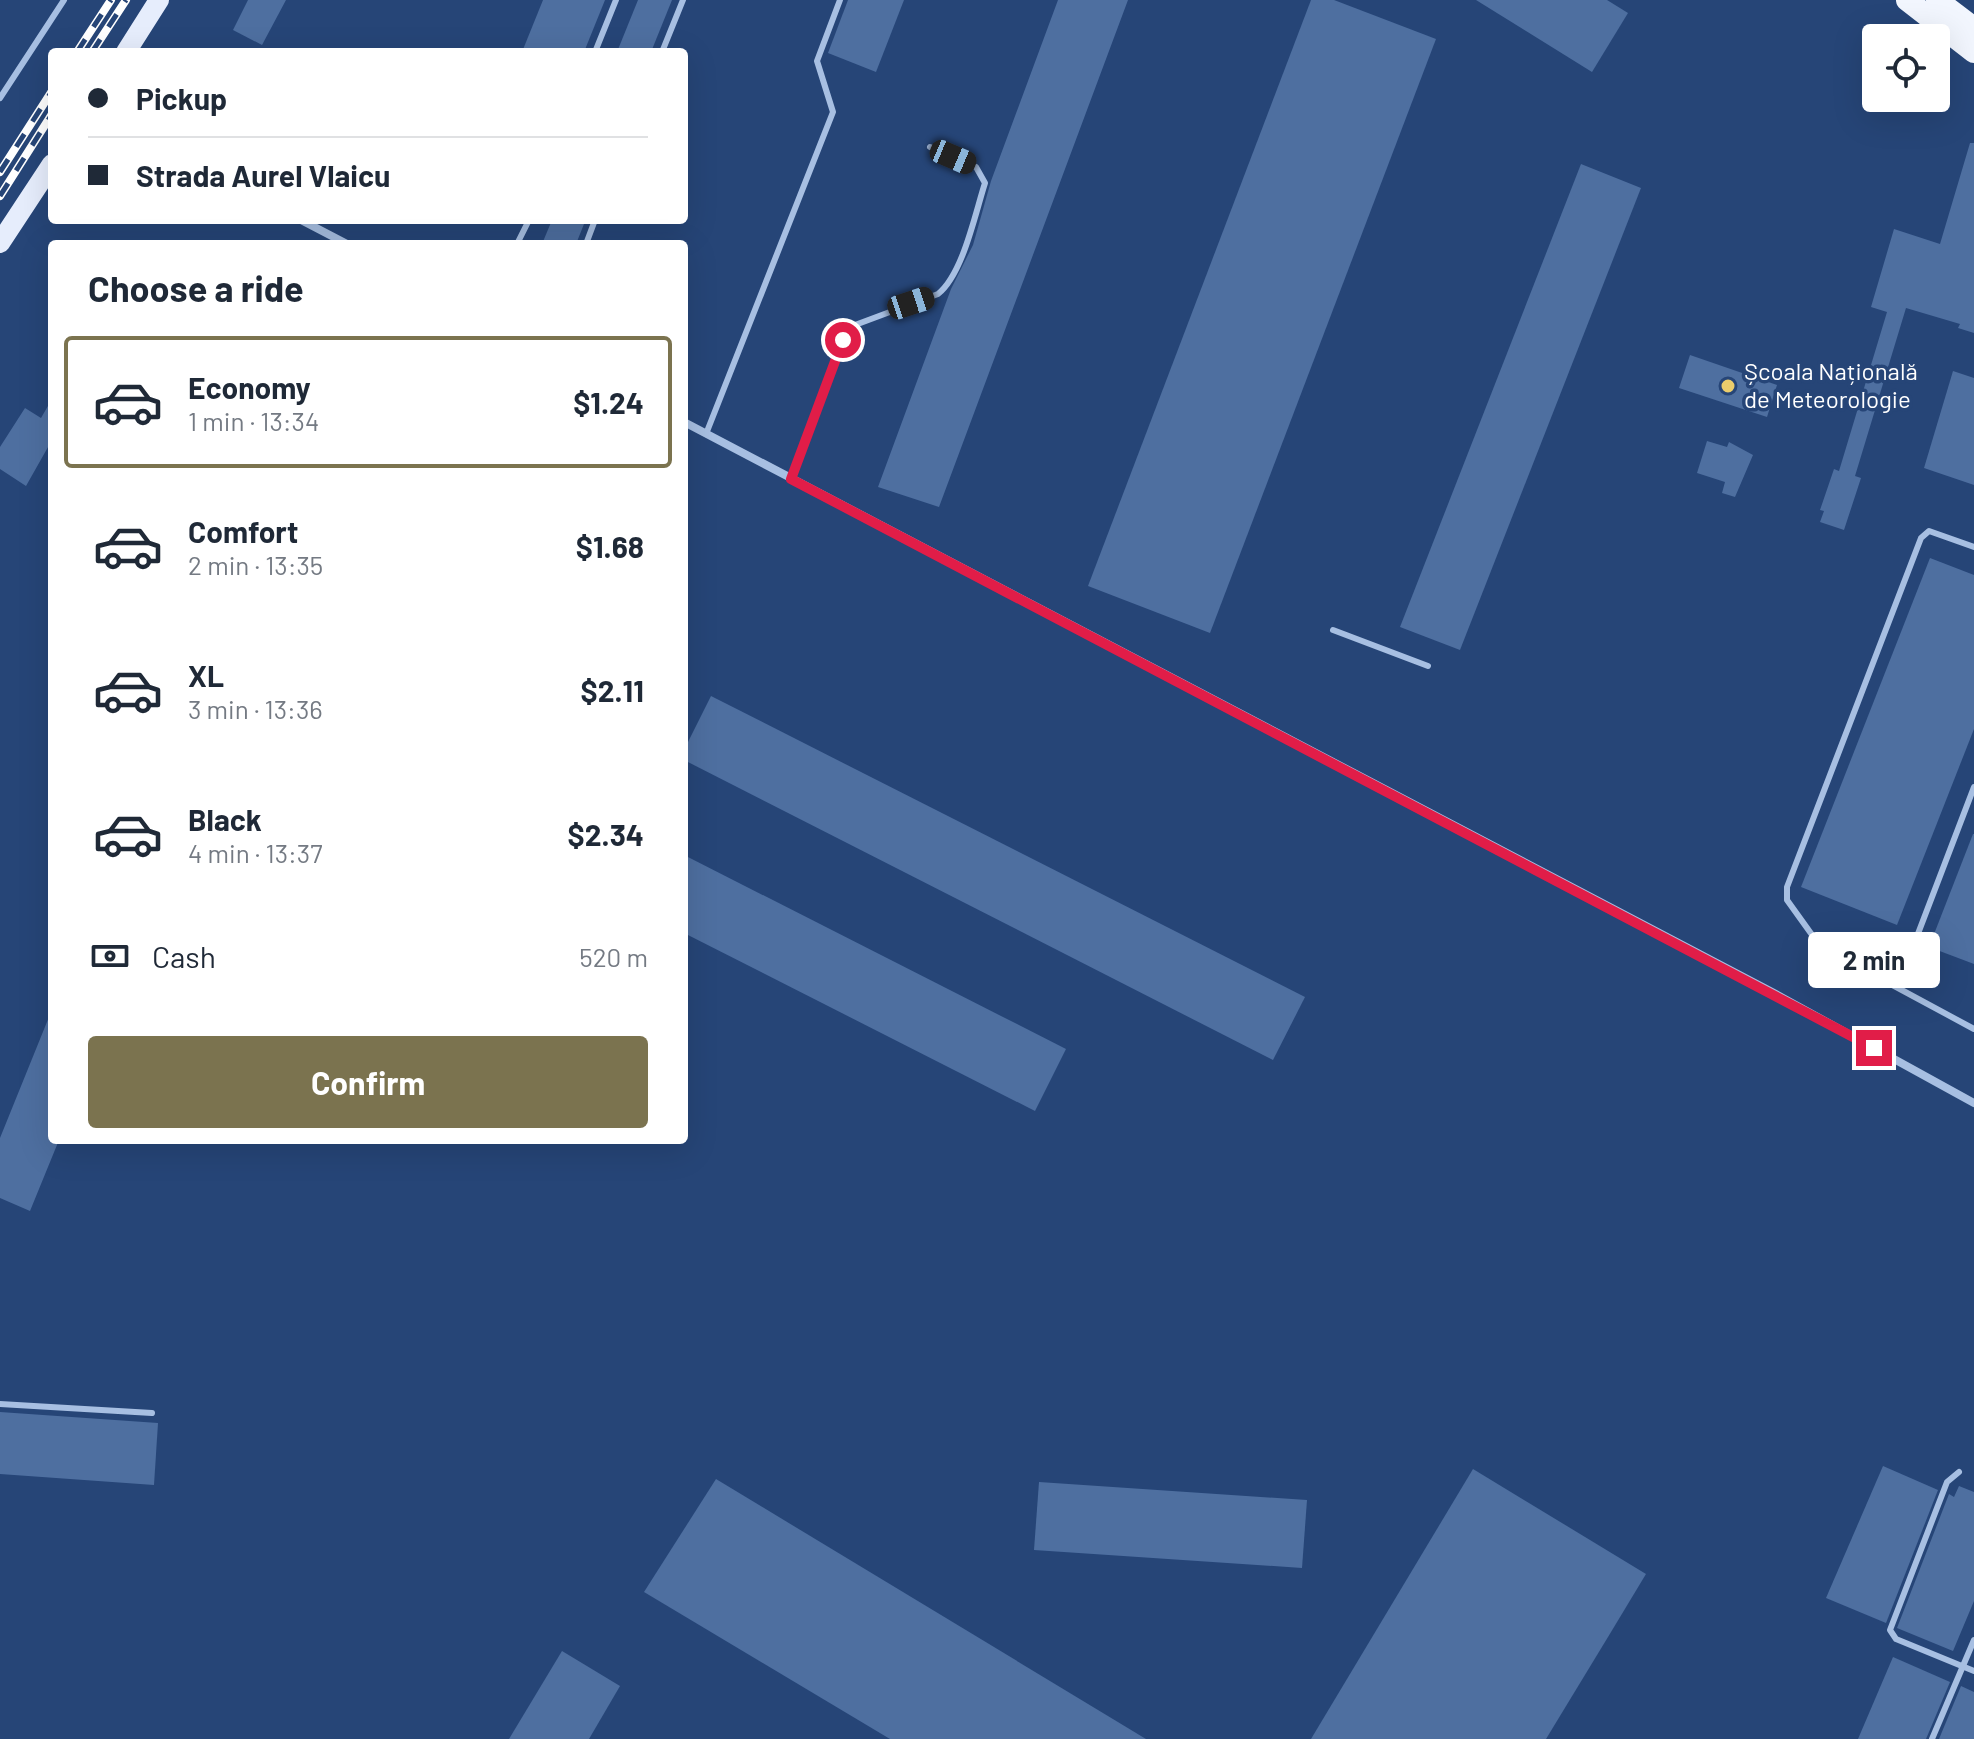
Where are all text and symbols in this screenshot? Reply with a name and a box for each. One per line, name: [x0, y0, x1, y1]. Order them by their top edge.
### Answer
map controls: [1862, 24, 1950, 112]
button: locate: [1862, 24, 1950, 112]
text: Pickup: [136, 80, 227, 116]
car: [926, 137, 980, 177]
text: Strada Aurel Vlaicu: [136, 157, 390, 193]
text: Choose a ride: [88, 266, 304, 309]
car: [884, 284, 938, 322]
route start: [825, 322, 861, 358]
place label: Școala Națională de Meteorologie: [1744, 356, 1918, 413]
icon: car: [92, 366, 164, 438]
text: Economy: [188, 369, 311, 405]
marker: Școala Națională de Meteorologie: [1719, 377, 1737, 395]
text: $1.24: [573, 384, 644, 420]
text: 1 min · 13:34: [188, 405, 319, 436]
icon: car: [92, 510, 164, 582]
text: Comfort: [188, 513, 298, 549]
text: $1.68: [576, 528, 644, 564]
text: 2 min · 13:35: [188, 549, 323, 580]
icon: car: [92, 654, 164, 726]
text: XL: [188, 657, 224, 693]
text: $2.11: [580, 672, 644, 708]
text: 3 min · 13:36: [188, 693, 323, 724]
icon: car: [92, 798, 164, 870]
text: Black: [188, 801, 262, 837]
text: $2.34: [568, 816, 644, 852]
text: 4 min · 13:37: [188, 837, 323, 868]
callout: 2 min: [1808, 932, 1940, 988]
icon: cash: [88, 934, 132, 978]
text: Cash: [152, 938, 216, 974]
text: 520 m: [579, 941, 648, 972]
text: 2 min: [1843, 944, 1905, 975]
route end: [1856, 1030, 1892, 1066]
button: Confirm: [88, 1036, 648, 1128]

